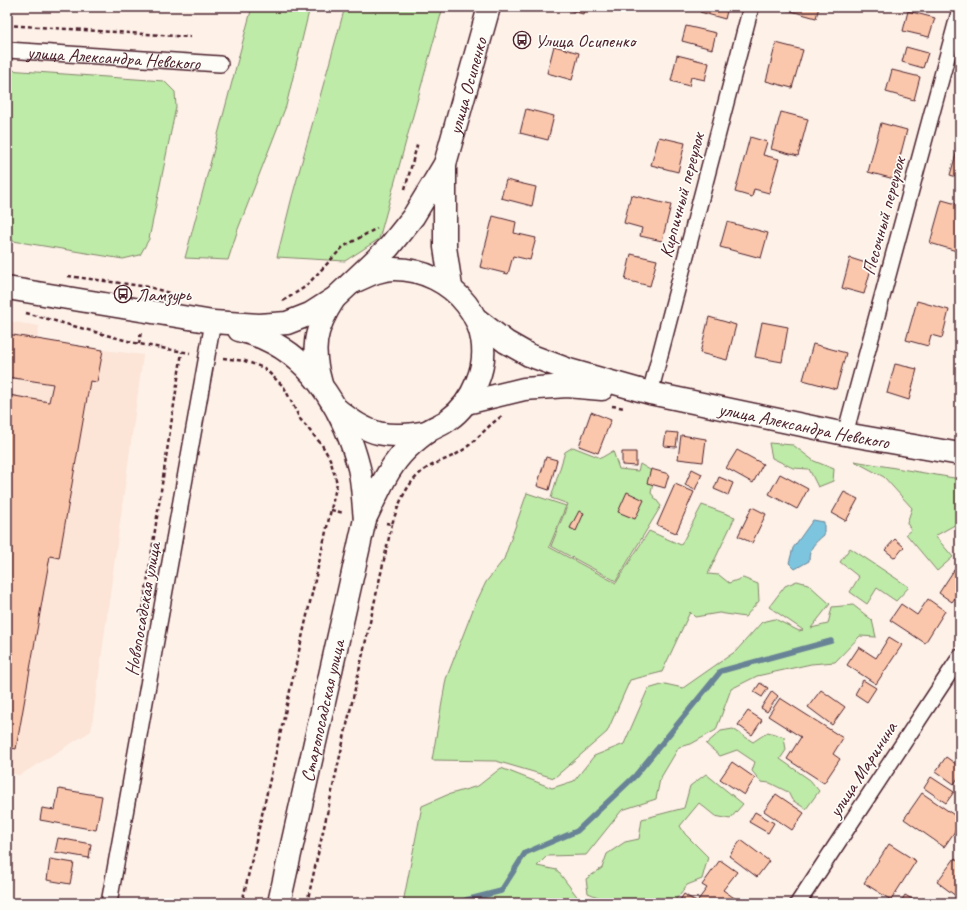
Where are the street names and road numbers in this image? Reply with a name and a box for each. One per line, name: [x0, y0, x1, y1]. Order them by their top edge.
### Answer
street label: улица Осипенко: [443, 34, 493, 138]
street label: улица Александра Невского: [25, 40, 202, 76]
street label: Кирпичный переулок: [654, 128, 711, 260]
street label: Песочный переулок: [857, 153, 912, 278]
street label: улица Александра Невского: [716, 397, 892, 455]
street label: Новопосадская улица: [119, 539, 167, 678]
street label: Старопосадская улица: [296, 636, 351, 784]
street label: улица Маринина: [822, 716, 904, 823]

